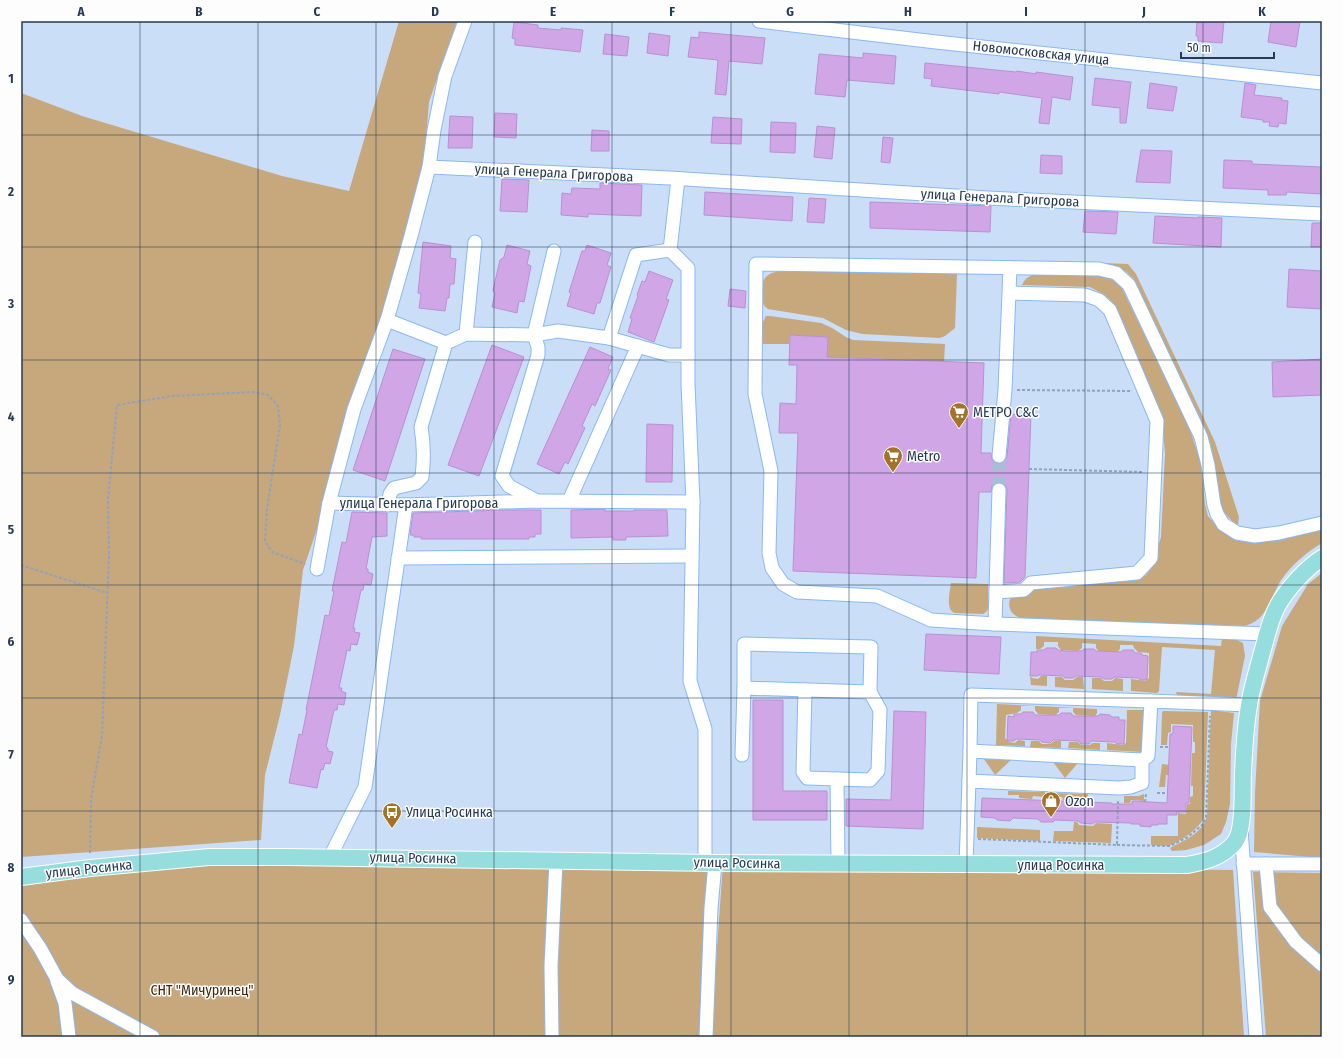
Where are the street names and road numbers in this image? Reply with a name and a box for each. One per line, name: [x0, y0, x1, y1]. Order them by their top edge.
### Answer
street label: Новомосковская улица: [972, 37, 1110, 69]
street label: улица Генерала Григорова: [474, 160, 634, 186]
street label: улица Генерала Григорова: [920, 185, 1080, 211]
street label: улица Генерала Григорова: [340, 495, 498, 512]
street label: улица Росинка: [369, 849, 457, 867]
street label: улица Росинка: [693, 854, 781, 872]
street label: улица Росинка: [45, 856, 133, 882]
street label: улица Росинка: [1018, 857, 1105, 874]

